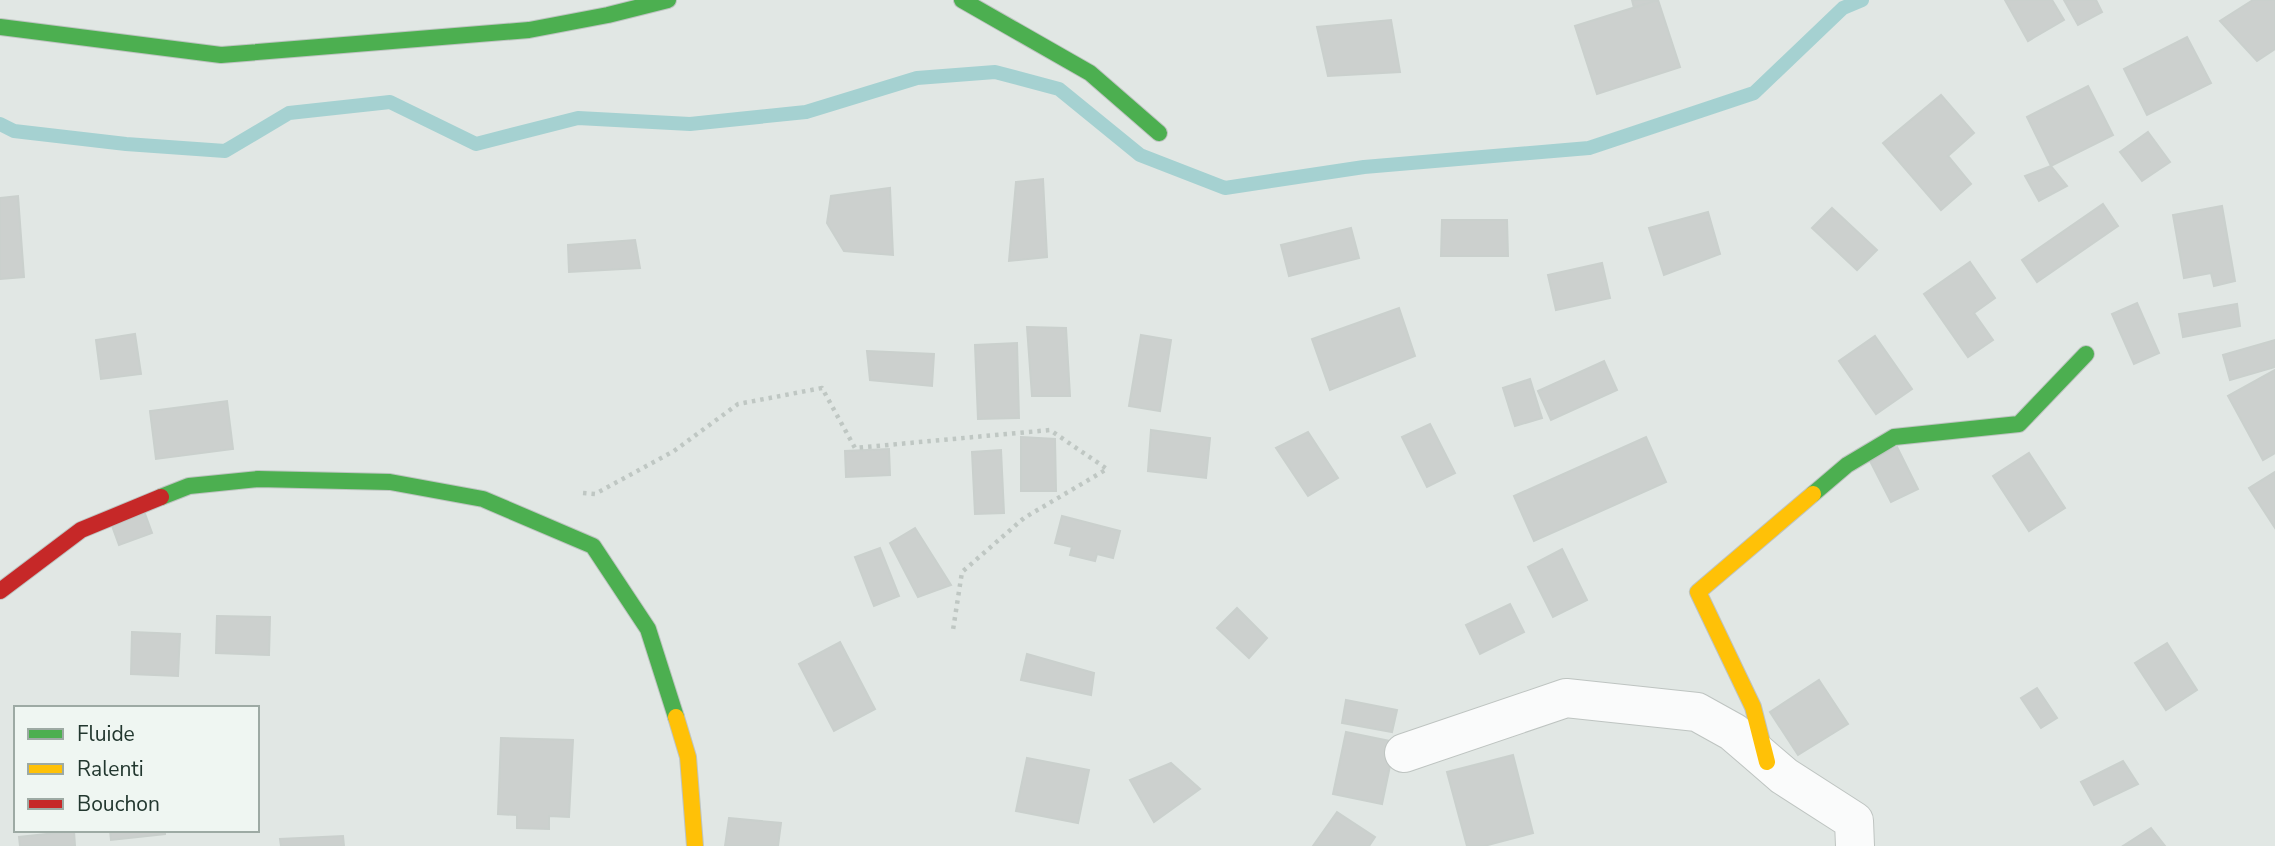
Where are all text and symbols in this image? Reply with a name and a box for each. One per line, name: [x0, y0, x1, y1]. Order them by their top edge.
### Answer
legend: [14, 706, 259, 832]
text: Fluide: [77, 720, 135, 748]
text: Ralenti: [77, 755, 144, 783]
text: Bouchon: [77, 790, 160, 818]

